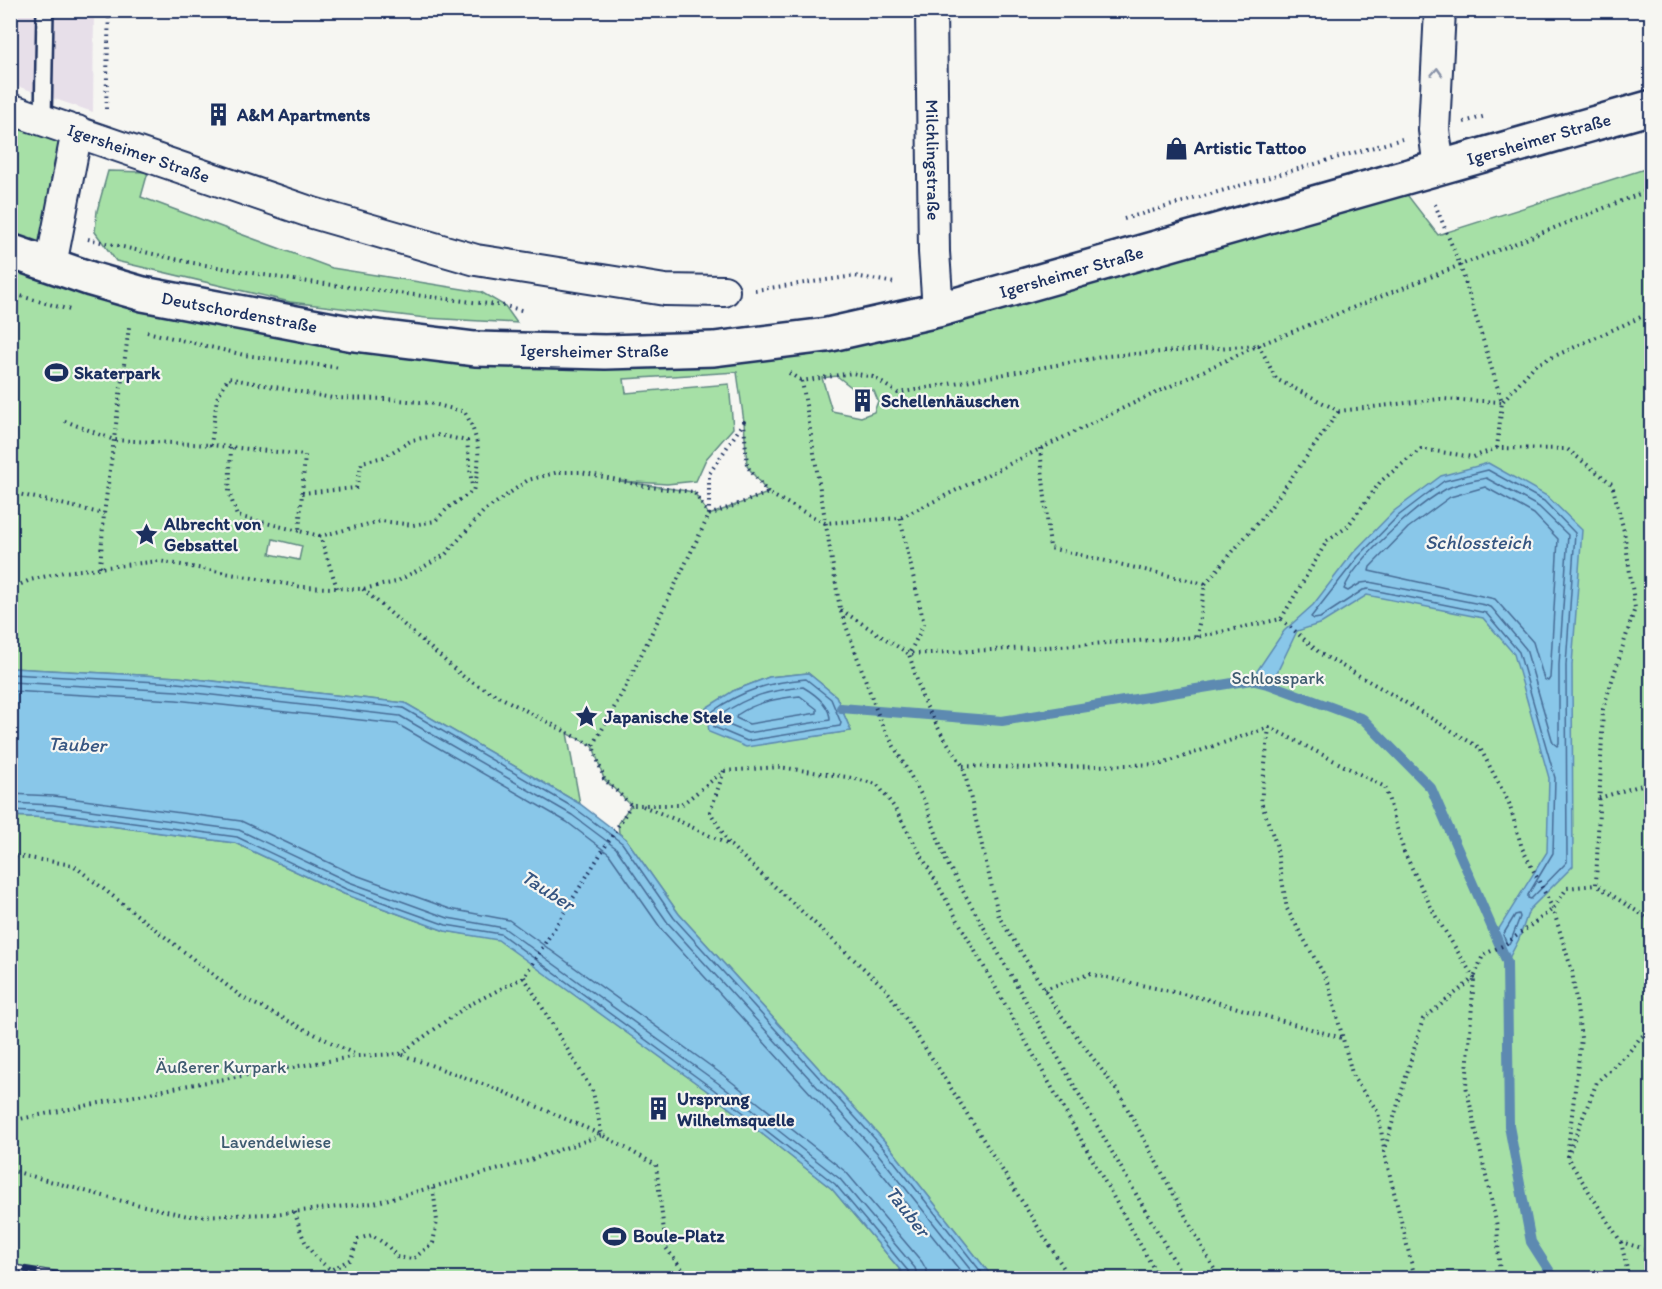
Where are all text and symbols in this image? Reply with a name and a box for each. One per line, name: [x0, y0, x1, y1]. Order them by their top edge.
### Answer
one-way arrow: [1430, 67, 1443, 76]
street label: Milchlingstraße: [921, 99, 945, 221]
building icon: A&M Apartments: [206, 102, 232, 128]
place label: A&M Apartments: [236, 104, 370, 126]
street label: Igersheimer Straße: [1464, 108, 1614, 170]
street label: Igersheimer Straße: [65, 119, 213, 188]
shop icon: Artistic Tattoo: [1163, 135, 1189, 161]
place label: Artistic Tattoo: [1193, 137, 1306, 159]
street label: Igersheimer Straße: [997, 241, 1146, 303]
street label: Deutschordenstraße: [160, 287, 319, 338]
street label: Igersheimer Straße: [520, 339, 669, 363]
sports icon: Skaterpark: [43, 360, 69, 386]
place label: Skaterpark: [74, 362, 161, 384]
building icon: Schellenhäuschen: [850, 388, 876, 414]
place label: Schellenhäuschen: [881, 390, 1020, 412]
place label: Albrecht von Gebsattel: [163, 513, 262, 556]
place icon: Albrecht von Gebsattel: [133, 521, 159, 547]
water label: Schlossteich: [1425, 530, 1532, 554]
park label: Schlosspark: [1232, 667, 1324, 689]
place icon: Japanische Stele: [573, 704, 599, 730]
place label: Japanische Stele: [603, 706, 732, 728]
water label: Tauber: [48, 731, 109, 757]
water label: Tauber: [517, 864, 581, 917]
park label: Äußerer Kurpark: [156, 1056, 287, 1078]
place label: Ursprung Wilhelmsquelle: [677, 1088, 795, 1131]
building icon: Ursprung Wilhelmsquelle: [646, 1096, 672, 1122]
park label: Lavendelwiese: [221, 1131, 331, 1153]
water label: Tauber: [881, 1181, 937, 1243]
sports icon: Boule-Platz: [602, 1223, 628, 1249]
place label: Boule-Platz: [633, 1225, 725, 1247]

